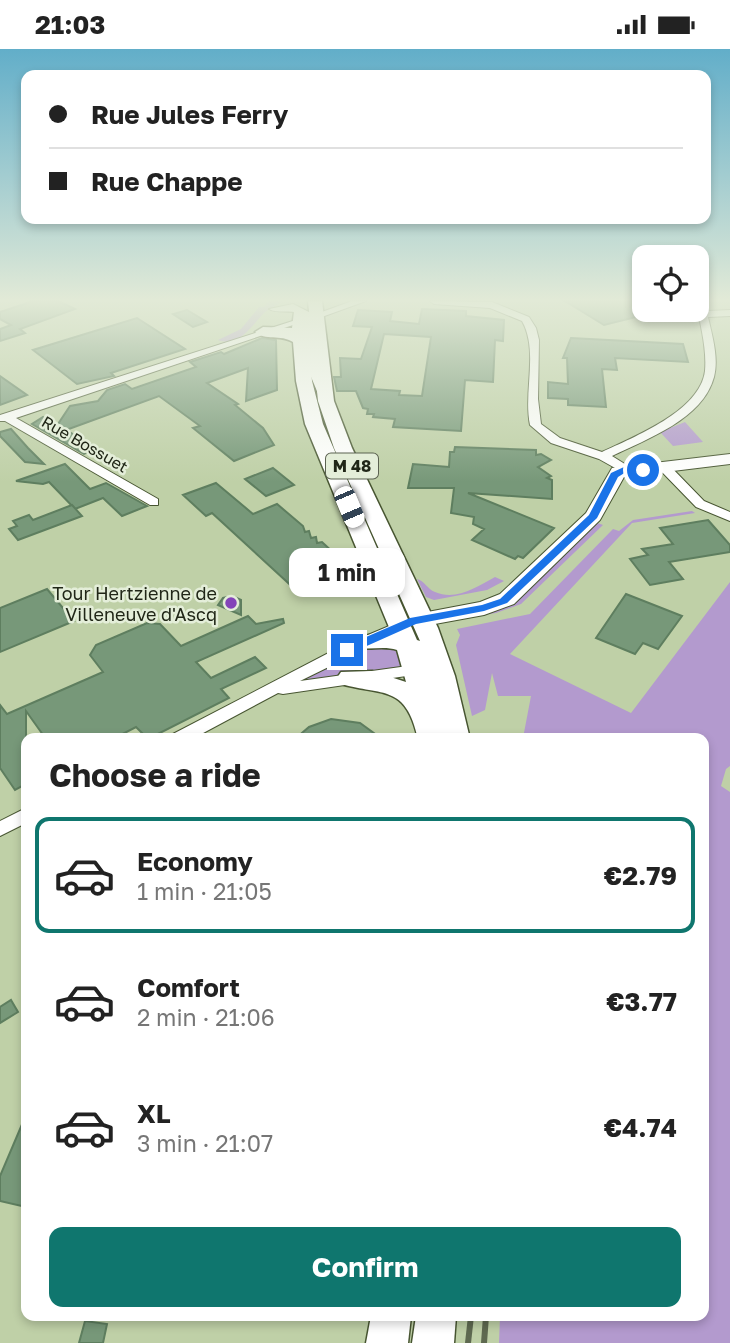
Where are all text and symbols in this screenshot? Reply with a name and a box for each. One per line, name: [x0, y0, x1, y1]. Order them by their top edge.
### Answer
text: 21:03: [35, 9, 105, 40]
text: Rue Jules Ferry: [91, 99, 288, 130]
text: Rue Chappe: [91, 166, 243, 197]
map controls: [632, 245, 709, 322]
button: locate: [632, 245, 709, 322]
street label: Rue Bossuet: [38, 411, 132, 477]
road number: M 48: [326, 453, 378, 479]
route start: [627, 454, 659, 486]
car: [332, 484, 367, 530]
callout: 1 min: [289, 549, 405, 597]
text: 1 min: [318, 558, 376, 586]
place label: Tour Hertzienne de Villeneuve d'Ascq: [52, 582, 217, 625]
marker: Tour Hertzienne de Villeneuve d'Ascq: [223, 595, 239, 611]
route end: [331, 634, 363, 666]
text: Choose a ride: [49, 756, 261, 794]
icon: car: [53, 844, 116, 907]
text: Economy: [137, 846, 253, 877]
text: €2.79: [604, 860, 677, 891]
text: 1 min · 21:05: [137, 877, 272, 905]
icon: car: [53, 970, 116, 1033]
text: Comfort: [137, 972, 240, 1003]
text: €3.77: [606, 986, 677, 1017]
text: 2 min · 21:06: [137, 1003, 275, 1031]
icon: car: [53, 1096, 116, 1159]
text: XL: [137, 1098, 171, 1129]
text: €4.74: [604, 1112, 677, 1143]
text: 3 min · 21:07: [137, 1129, 273, 1157]
button: Confirm: [49, 1227, 681, 1307]

